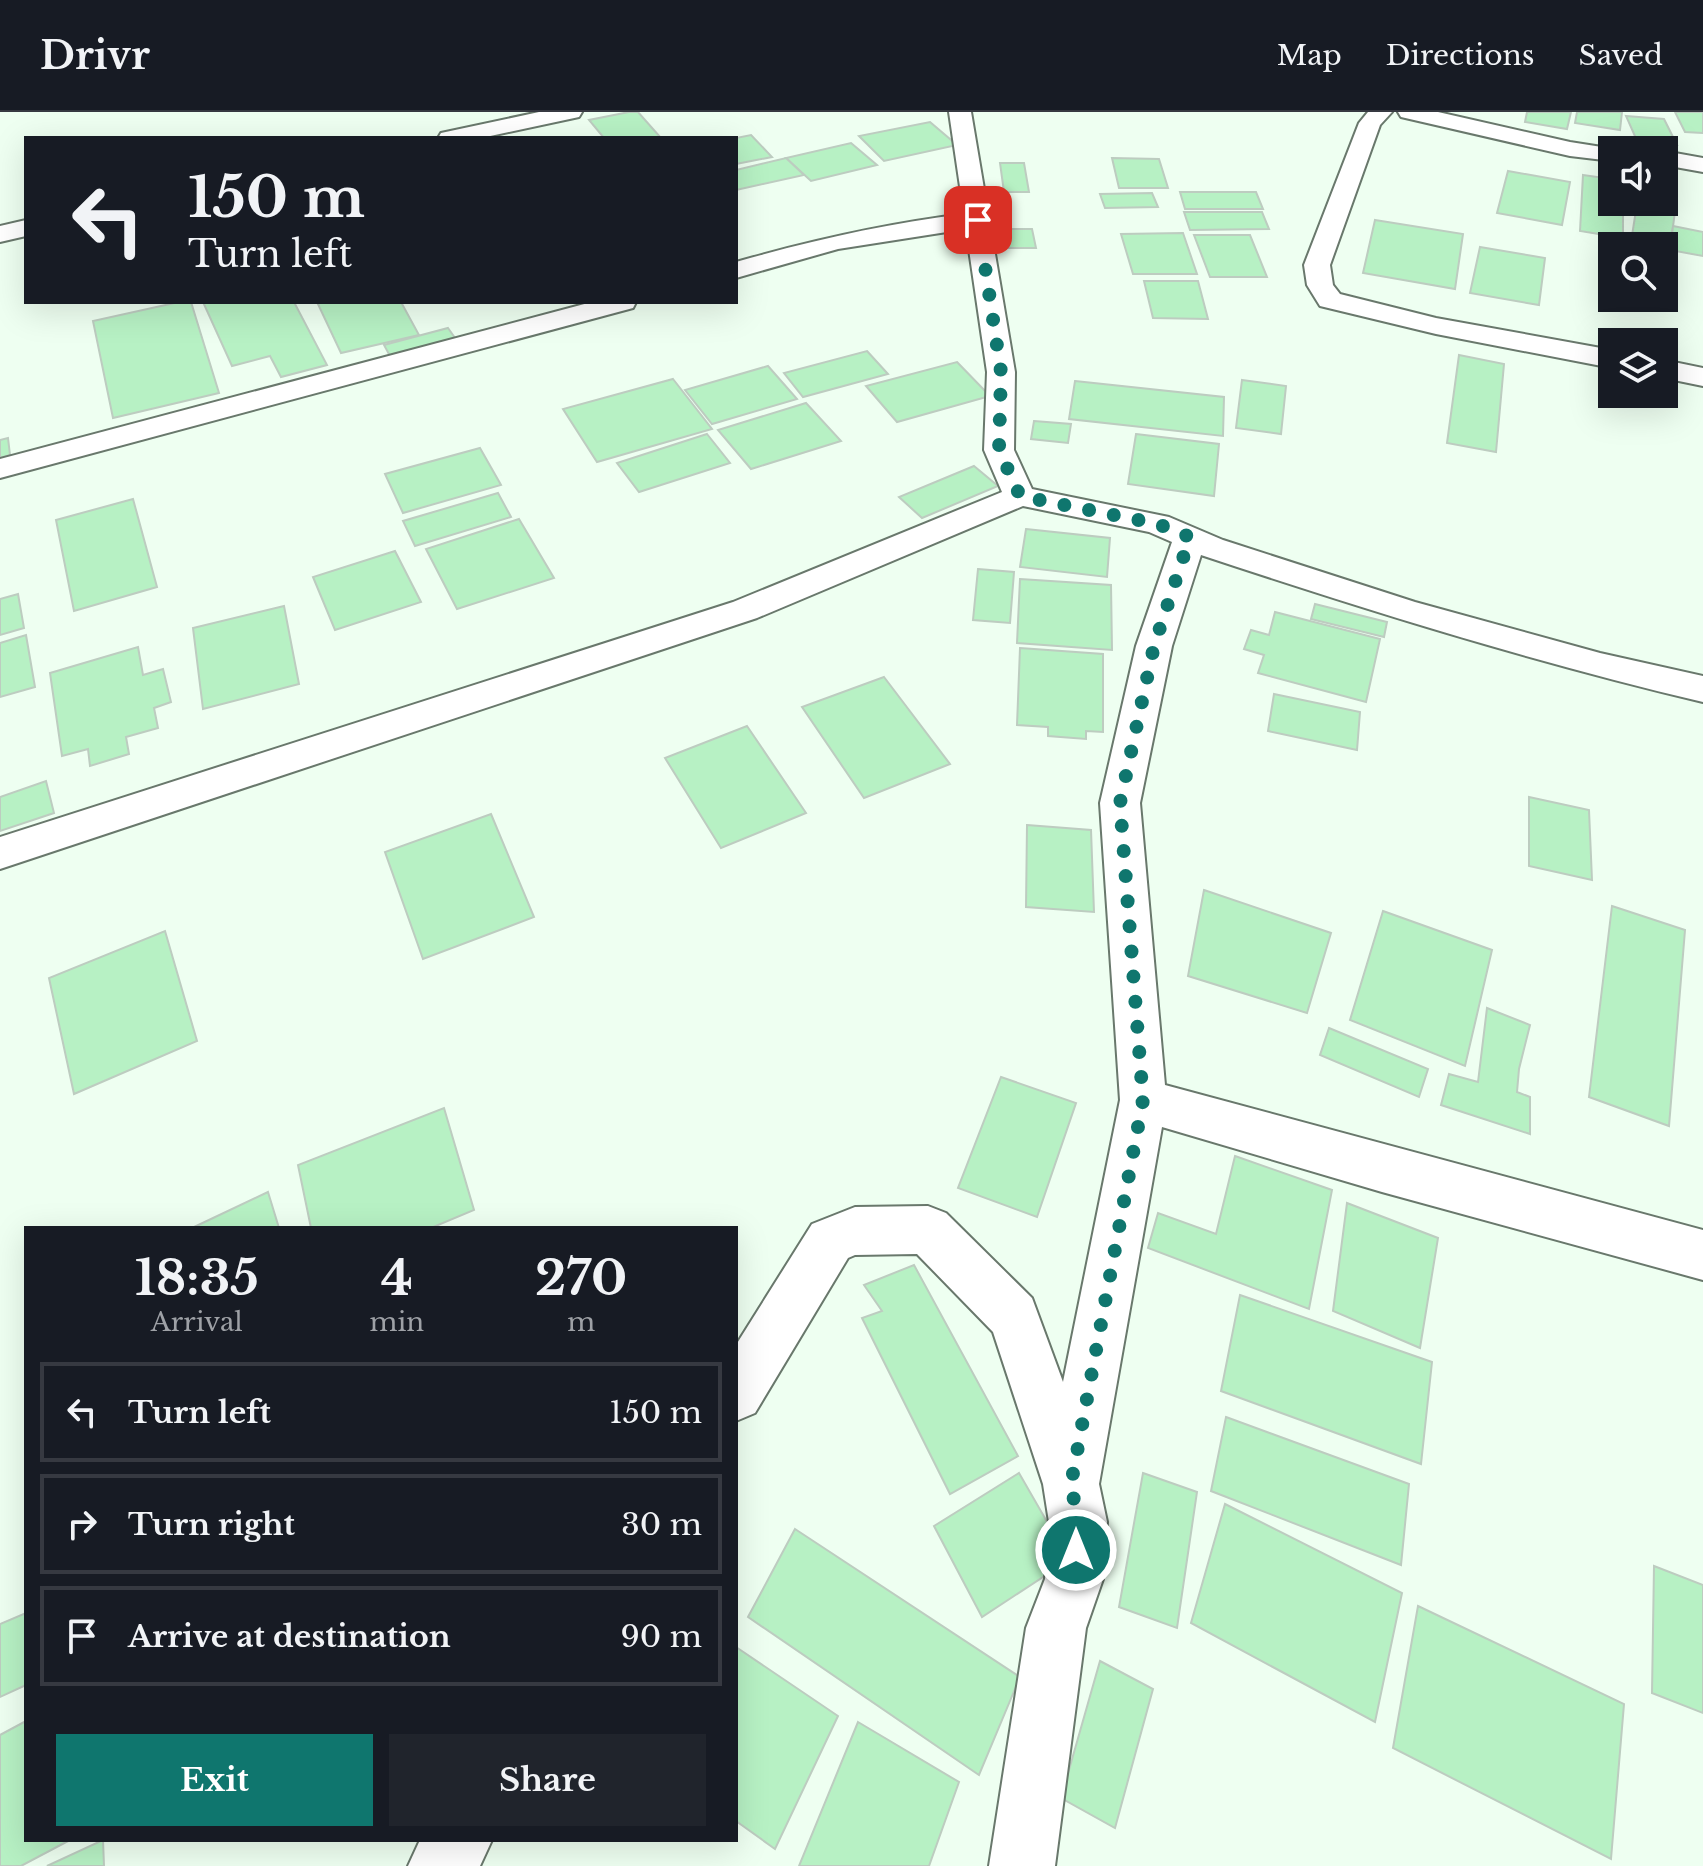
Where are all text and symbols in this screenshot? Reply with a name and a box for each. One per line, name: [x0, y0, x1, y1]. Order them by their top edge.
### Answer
text: Drivr: [40, 32, 150, 79]
text: Map: [1277, 38, 1342, 73]
text: Directions: [1386, 38, 1535, 73]
text: Saved: [1579, 38, 1663, 73]
map controls: [1598, 136, 1678, 408]
button: sound: [1598, 136, 1678, 216]
text: 150 m: [188, 163, 365, 232]
icon: left: [56, 168, 160, 272]
pin: [944, 186, 1012, 254]
icon: arrive: [956, 198, 1000, 242]
text: Turn left: [188, 232, 352, 277]
button: search: [1598, 232, 1678, 312]
button: layers: [1598, 328, 1678, 408]
text: 18:35: [135, 1248, 259, 1308]
text: 4: [381, 1248, 413, 1308]
text: 270: [535, 1248, 627, 1308]
text: Arrival: [151, 1306, 243, 1338]
text: min: [370, 1306, 424, 1338]
text: m: [567, 1306, 595, 1338]
icon: left: [60, 1390, 104, 1434]
text: Turn left: [128, 1394, 271, 1431]
text: 150 m: [609, 1394, 702, 1431]
icon: right: [60, 1502, 104, 1546]
text: Turn right: [128, 1506, 295, 1543]
text: 30 m: [621, 1506, 702, 1543]
position arrow: [1034, 1508, 1118, 1592]
icon: arrive: [60, 1614, 104, 1658]
text: Arrive at destination: [128, 1618, 451, 1655]
text: 90 m: [620, 1618, 702, 1655]
button: Exit: [56, 1734, 373, 1826]
button: Share: [389, 1734, 706, 1826]

